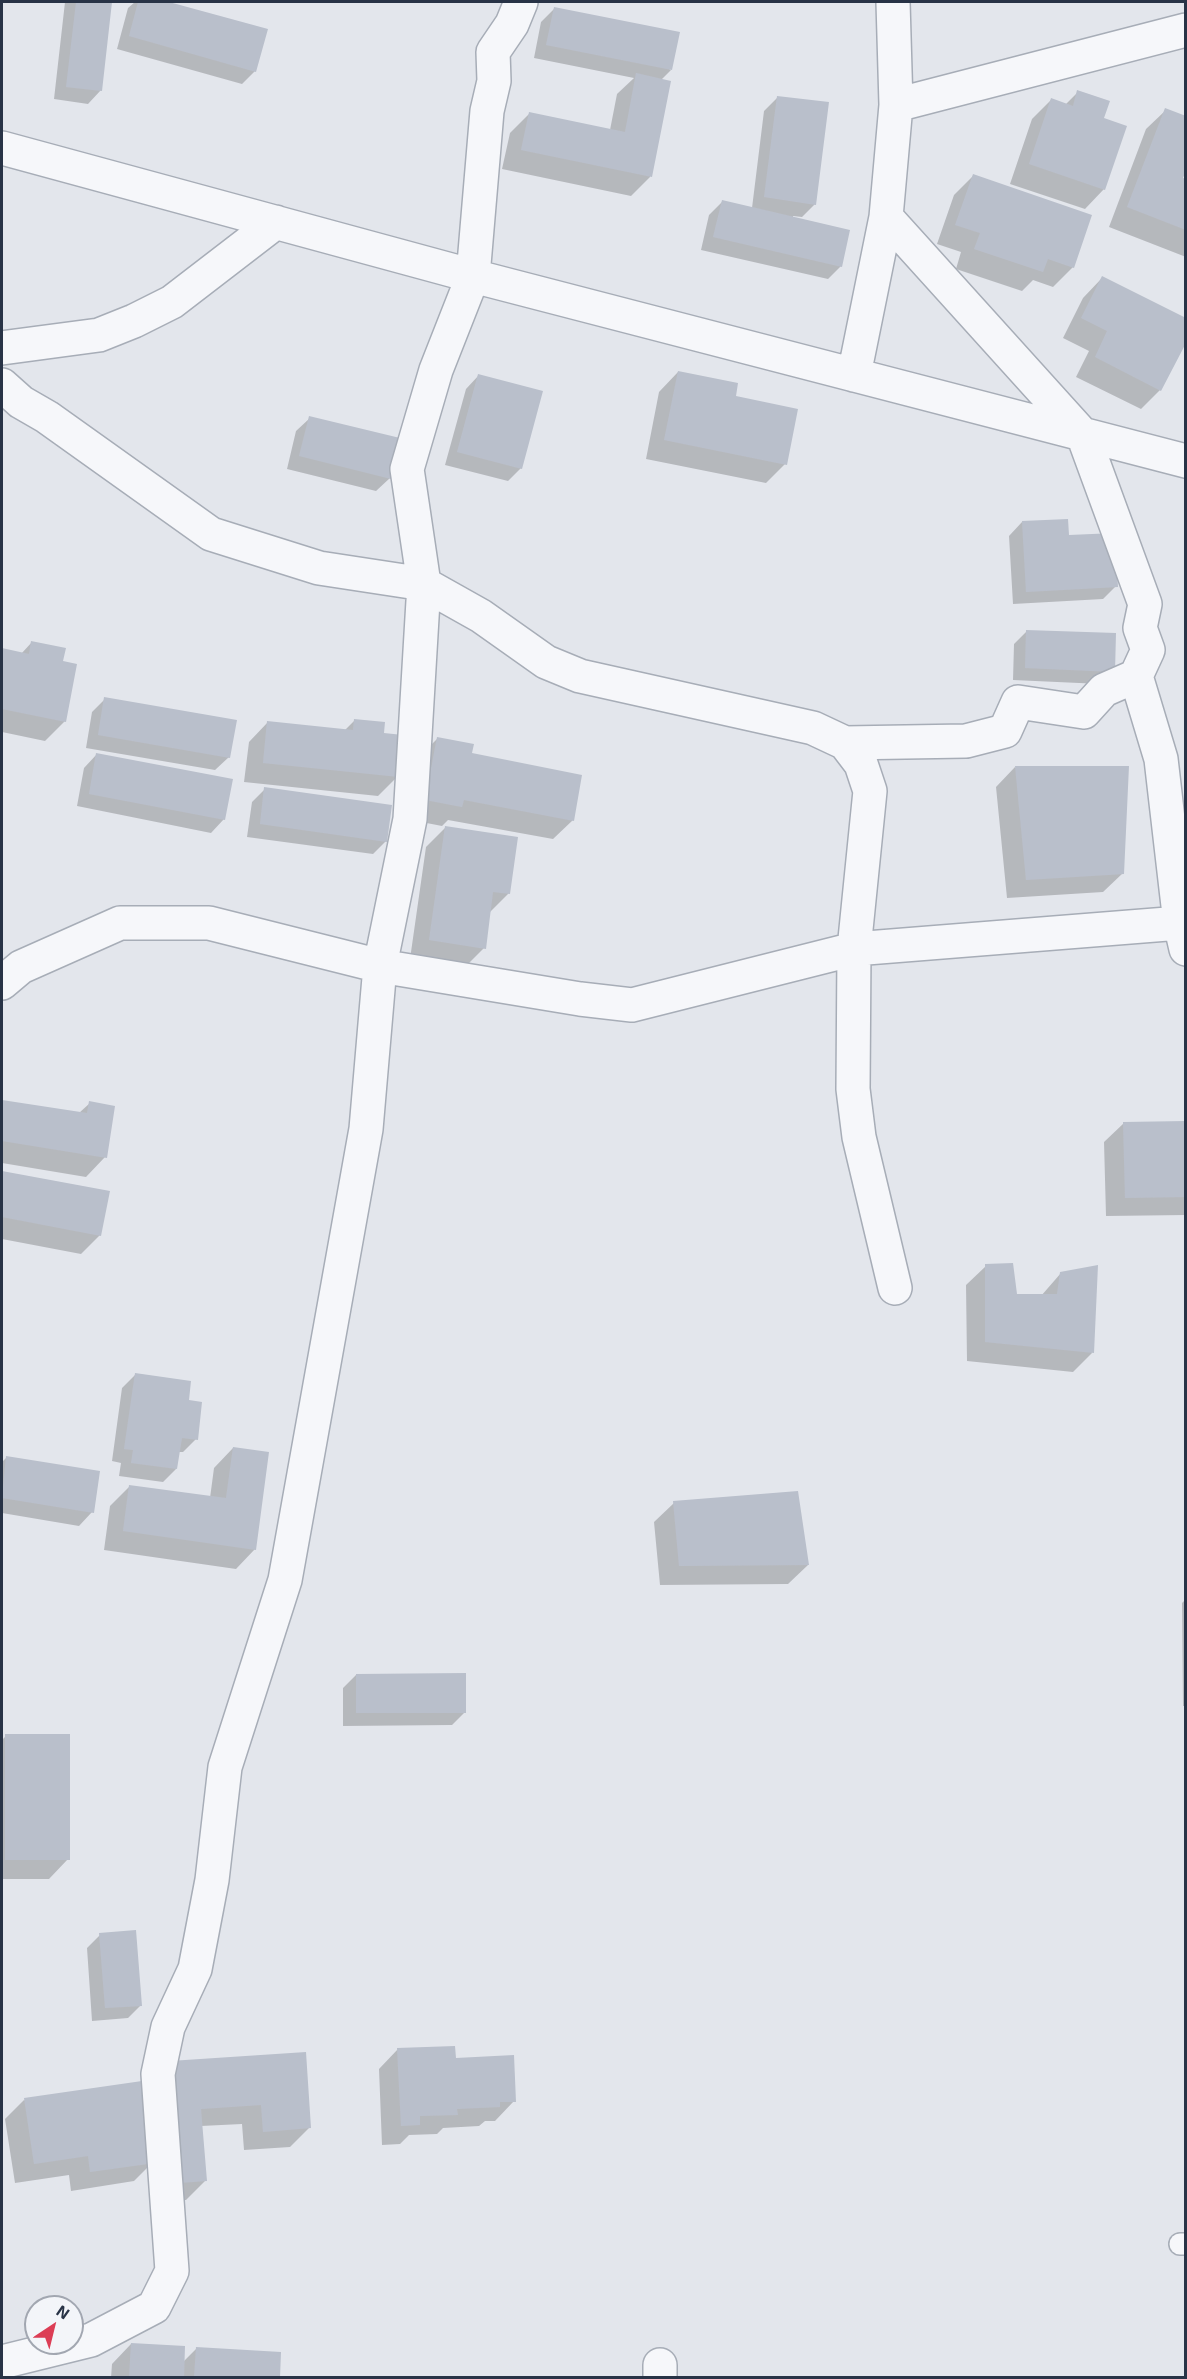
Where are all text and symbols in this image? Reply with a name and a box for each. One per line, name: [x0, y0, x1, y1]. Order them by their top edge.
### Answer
north arrow: [24, 2295, 84, 2355]
text: N: [53, 2300, 74, 2323]

